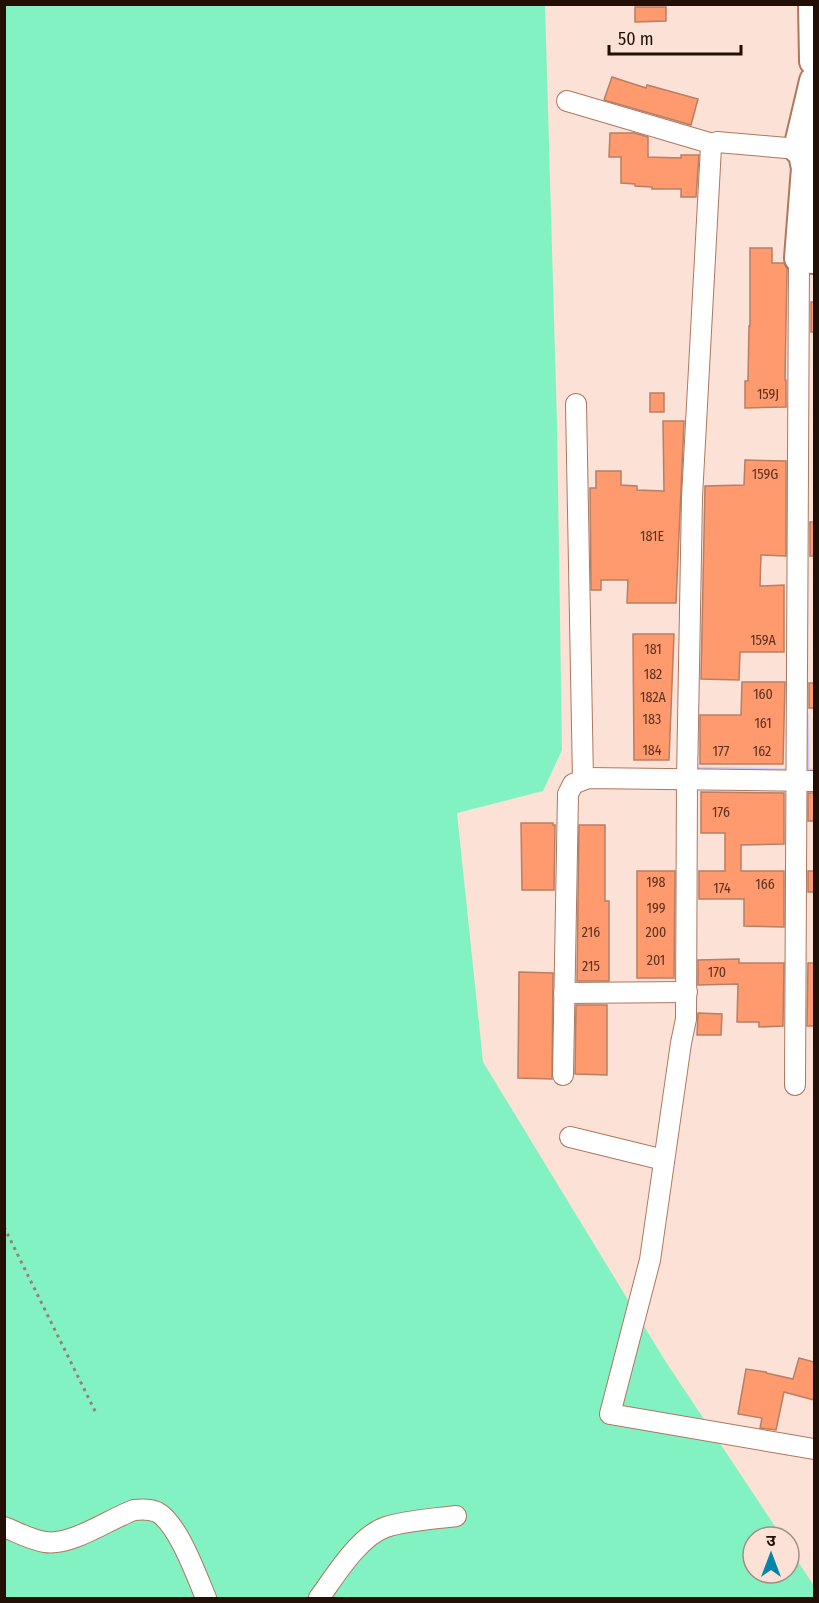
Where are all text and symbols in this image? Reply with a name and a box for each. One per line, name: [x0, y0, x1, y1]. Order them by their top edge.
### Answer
scale bar: [609, 18, 741, 56]
text: 50 m: [618, 28, 654, 50]
house number: 159J: [757, 386, 779, 403]
house number: 159G: [752, 466, 778, 483]
house number: 181E: [640, 528, 664, 545]
house number: 159A: [750, 632, 776, 649]
house number: 181: [644, 641, 662, 658]
house number: 182: [644, 666, 662, 683]
house number: 160: [753, 686, 773, 703]
house number: 182A: [640, 689, 667, 706]
house number: 183: [643, 711, 661, 728]
house number: 161: [754, 715, 772, 732]
house number: 184: [642, 742, 662, 759]
house number: 177: [713, 743, 730, 760]
house number: 162: [753, 743, 771, 760]
house number: 176: [712, 804, 730, 821]
house number: 198: [646, 874, 666, 891]
house number: 166: [755, 876, 775, 893]
house number: 174: [713, 880, 731, 897]
house number: 199: [646, 900, 666, 917]
house number: 216: [582, 924, 600, 941]
house number: 200: [646, 924, 666, 941]
house number: 201: [647, 952, 665, 969]
house number: 215: [582, 958, 600, 975]
house number: 170: [708, 964, 726, 981]
north arrow: [741, 1525, 801, 1585]
text: उ: [766, 1531, 776, 1550]

